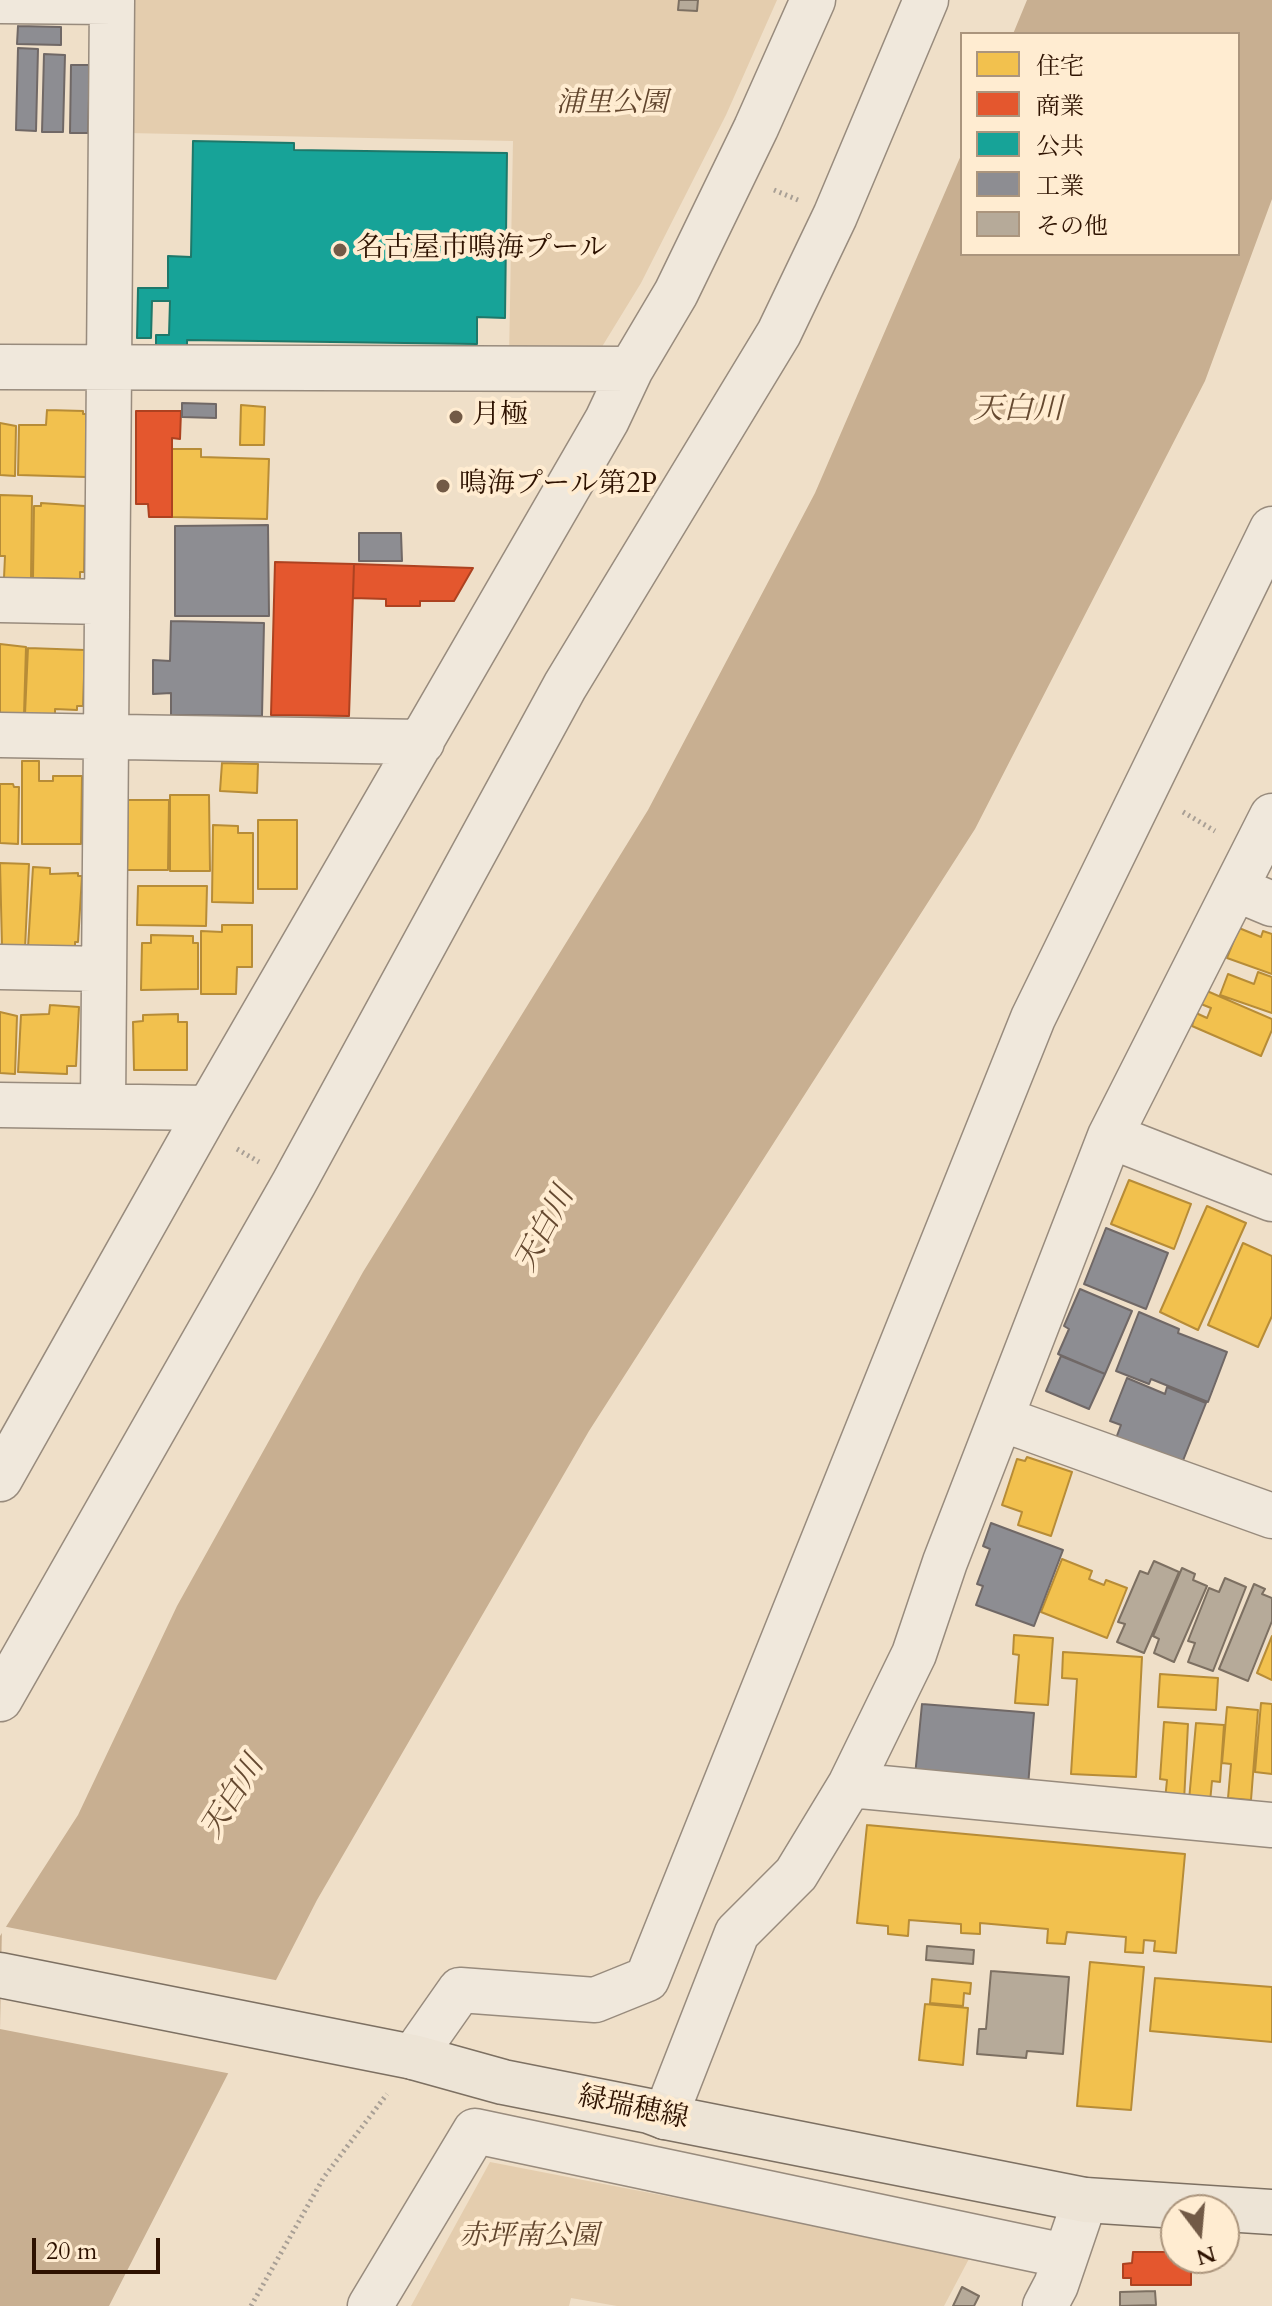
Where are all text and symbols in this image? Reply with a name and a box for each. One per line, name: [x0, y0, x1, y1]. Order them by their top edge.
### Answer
legend: [960, 32, 1240, 256]
text: 住宅: [1036, 50, 1084, 83]
park label: 浦里公園: [556, 88, 668, 122]
text: 商業: [1036, 90, 1084, 123]
text: 公共: [1036, 130, 1084, 163]
text: 工業: [1036, 170, 1084, 203]
text: その他: [1036, 210, 1108, 243]
place label: 名古屋市鳴海プール: [356, 233, 607, 267]
marker: 名古屋市鳴海プール: [331, 241, 349, 259]
water label: 天白川: [973, 393, 1063, 429]
place label: 月極: [472, 400, 528, 434]
marker: 月極: [447, 408, 465, 426]
place label: 鳴海プール第2P: [459, 469, 657, 503]
marker: 鳴海プール第2P: [434, 477, 452, 495]
water label: 天白川: [509, 1182, 583, 1278]
water label: 天白川: [195, 1750, 273, 1846]
street label: 緑瑞穂線: [575, 2081, 691, 2137]
north arrow: [1160, 2194, 1240, 2274]
park label: 赤坪南公園: [459, 2221, 599, 2255]
scale bar: [36, 2222, 164, 2272]
text: 20 m: [46, 2235, 97, 2268]
text: N: [1193, 2238, 1219, 2272]

